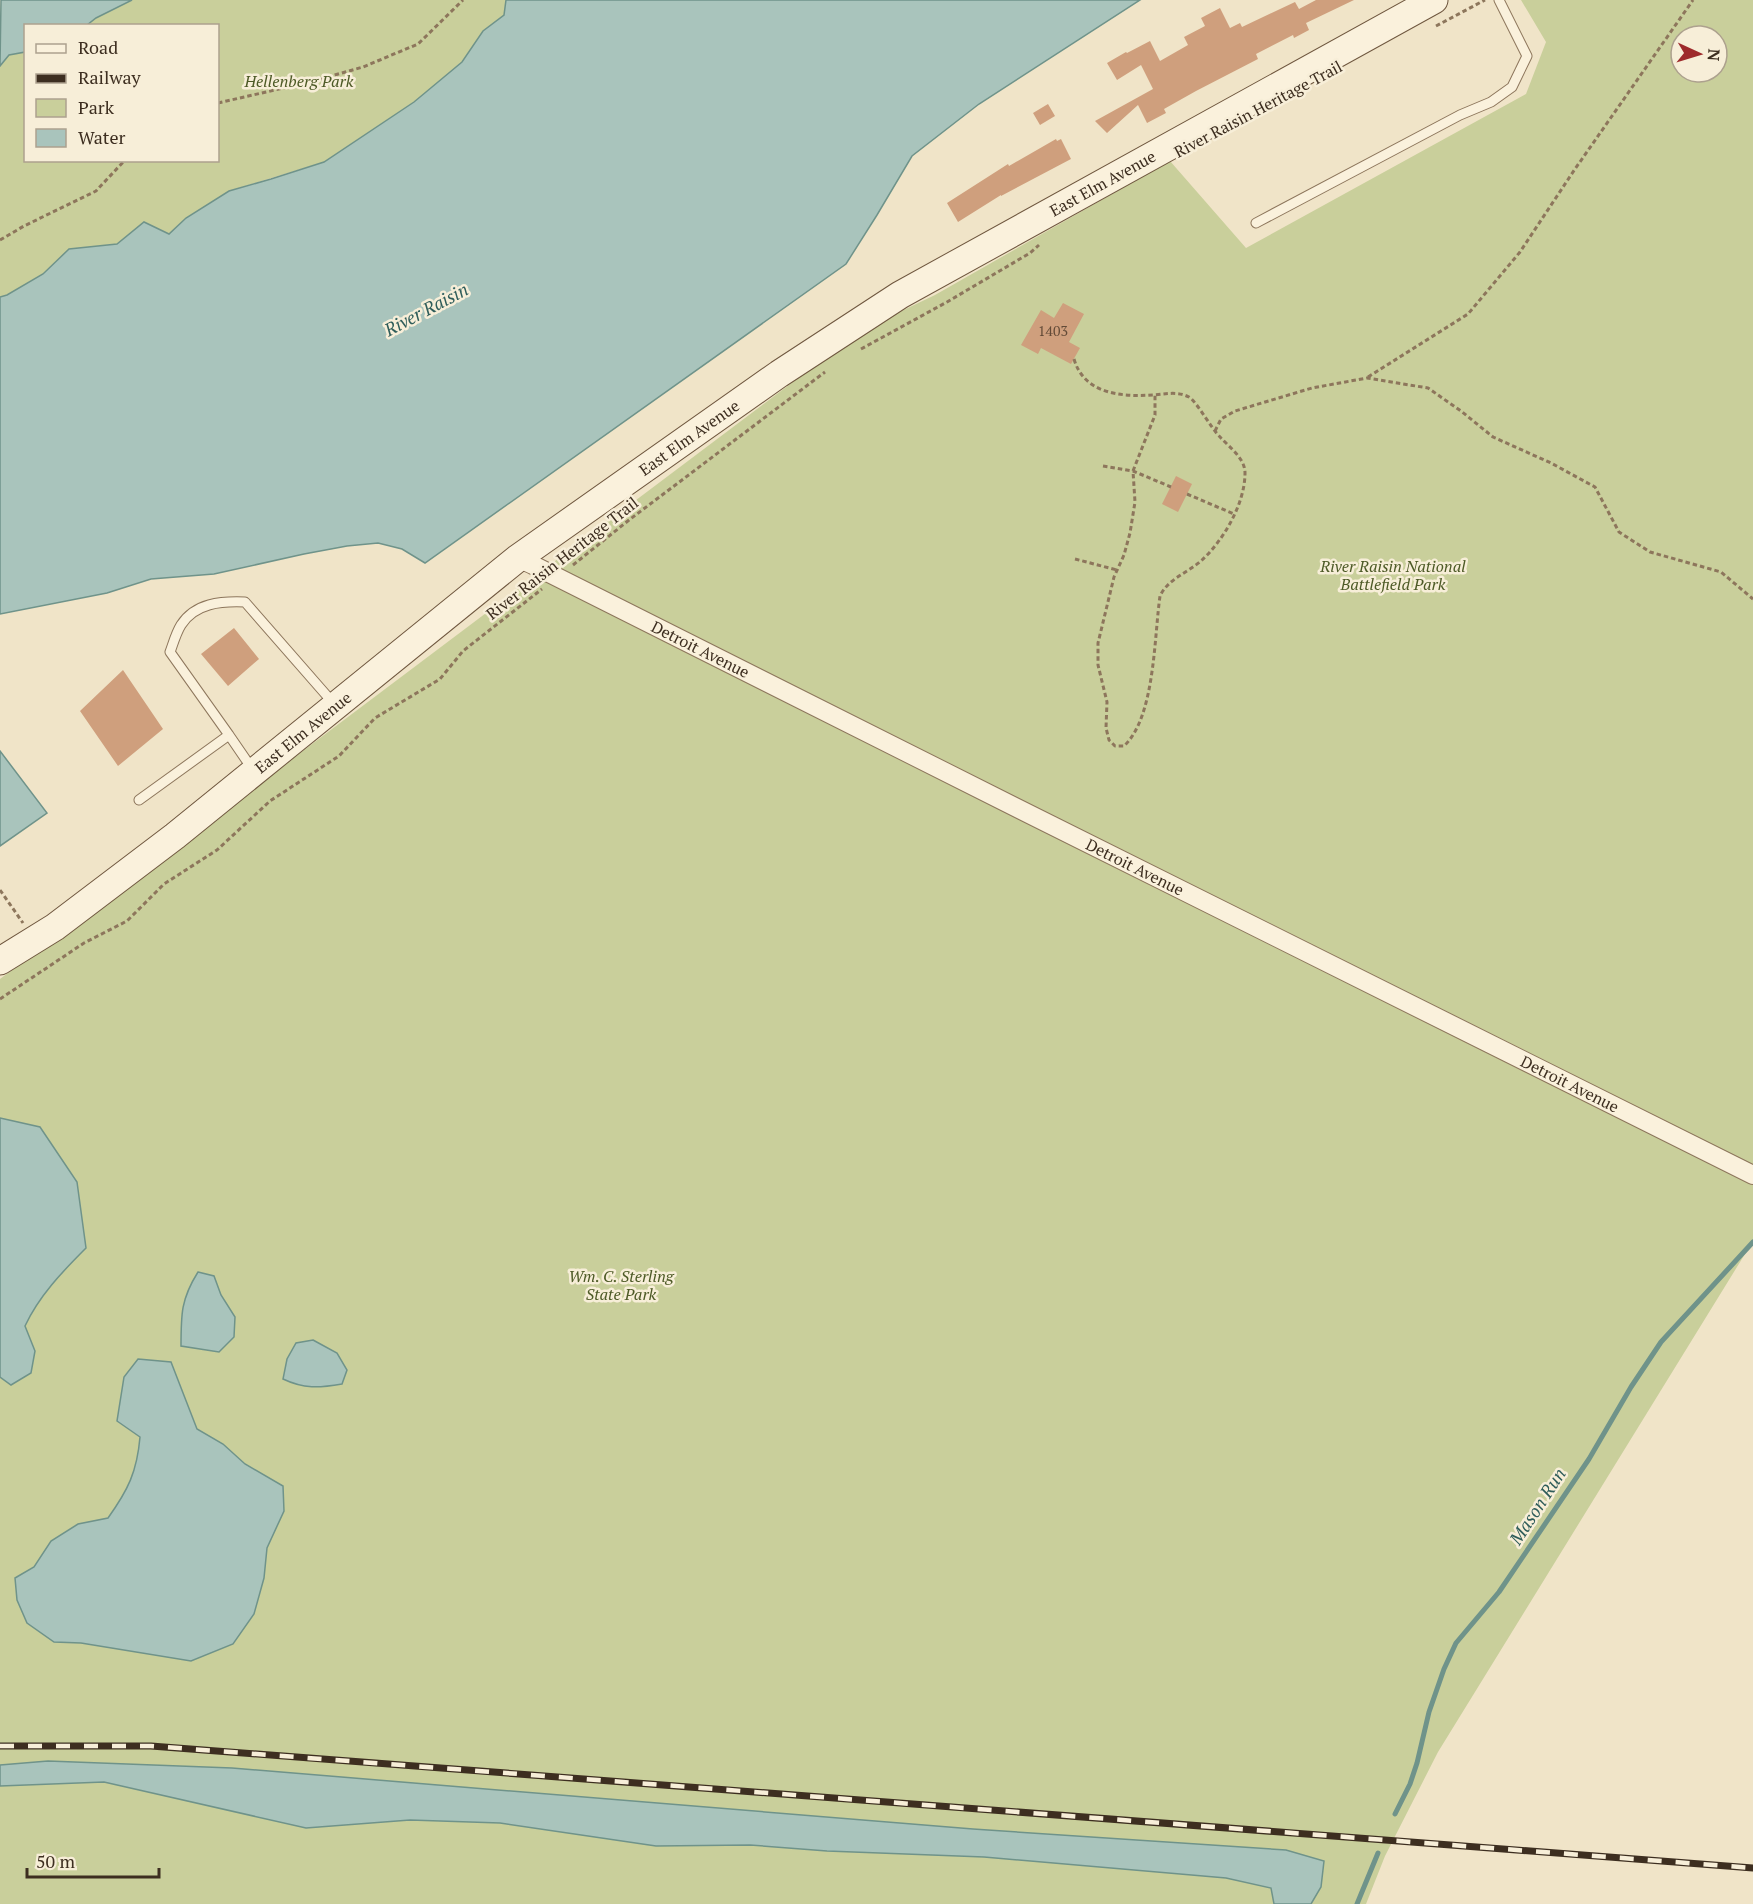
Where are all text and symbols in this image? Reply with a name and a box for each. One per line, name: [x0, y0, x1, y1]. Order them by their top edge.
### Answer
legend: [24, 24, 219, 162]
north arrow: [1669, 24, 1729, 84]
text: Road: [78, 35, 118, 59]
text: N: [1703, 48, 1725, 62]
street label: River Raisin Heritage Trail: [1170, 55, 1346, 163]
text: Railway: [78, 65, 142, 89]
park label: Hellenberg Park: [244, 70, 354, 92]
text: Park: [78, 95, 115, 119]
text: Water: [78, 125, 125, 149]
street label: East Elm Avenue: [1045, 145, 1160, 221]
water label: River Raisin: [379, 277, 472, 342]
house number: 1403: [1038, 321, 1068, 340]
street label: East Elm Avenue: [634, 394, 744, 480]
street label: River Raisin Heritage Trail: [481, 492, 643, 624]
park label: River Raisin National Battlefield Park: [1319, 555, 1466, 595]
street label: Detroit Avenue: [648, 615, 753, 683]
street label: East Elm Avenue: [250, 687, 356, 778]
street label: Detroit Avenue: [1082, 833, 1188, 901]
street label: Detroit Avenue: [1517, 1050, 1623, 1117]
park label: Wm. C. Sterling State Park: [568, 1265, 675, 1305]
water label: Mason Run: [1503, 1463, 1571, 1550]
scale bar: [27, 1841, 159, 1879]
text: 50 m: [36, 1849, 76, 1873]

